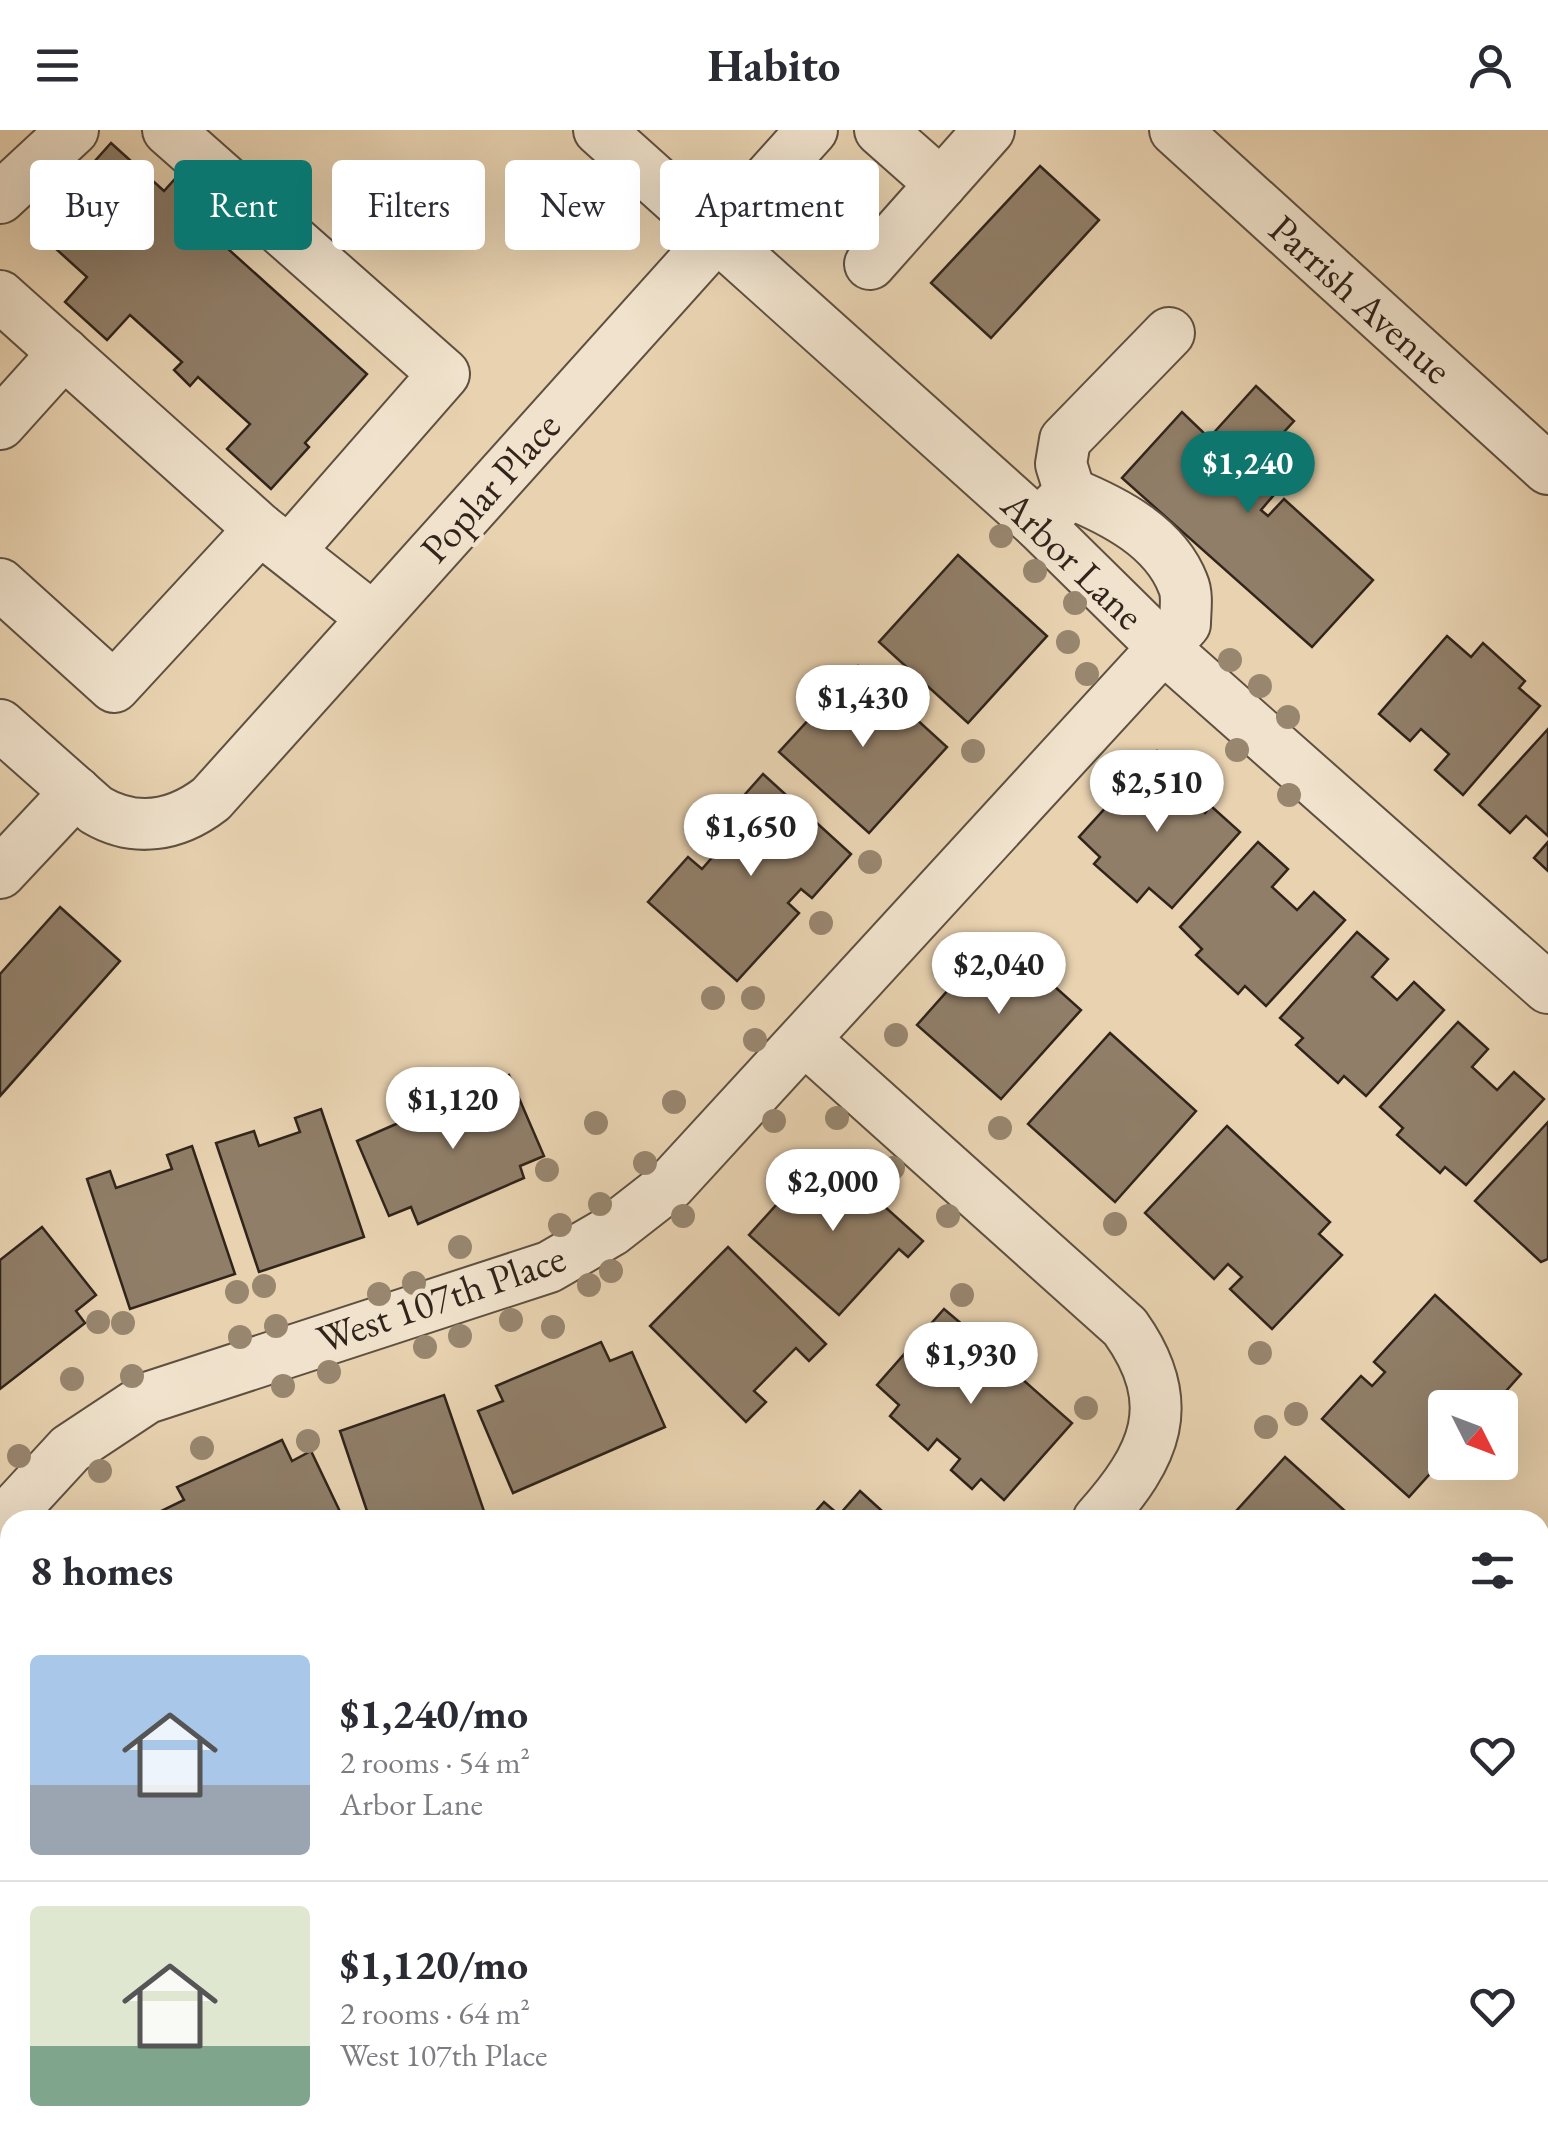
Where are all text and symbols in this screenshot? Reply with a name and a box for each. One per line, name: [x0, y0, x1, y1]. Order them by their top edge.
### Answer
text: Habito: [708, 36, 840, 94]
icon: menu: [30, 38, 85, 93]
icon: person: [1463, 38, 1518, 93]
chip: Buy: [30, 160, 154, 250]
chip: Rent: [174, 160, 312, 250]
chip: Filters: [332, 160, 485, 250]
chip: New: [505, 160, 640, 250]
chip: Apartment: [660, 160, 879, 250]
street label: Parrish Avenue: [1259, 203, 1463, 395]
street label: Poplar Place: [409, 401, 571, 573]
pin: $1,240: [1167, 431, 1329, 516]
text: $1,240: [1203, 442, 1293, 484]
street label: Arbor Lane: [990, 478, 1155, 641]
pin: $1,430: [782, 665, 944, 750]
text: $1,430: [818, 676, 908, 718]
pin: $2,510: [1076, 750, 1238, 835]
text: $2,510: [1112, 761, 1202, 803]
pin: $1,650: [670, 794, 832, 879]
text: $1,650: [706, 805, 796, 847]
pin: $2,040: [918, 932, 1080, 1017]
text: $2,040: [954, 943, 1044, 985]
pin: $1,120: [372, 1067, 534, 1152]
text: $1,120: [408, 1078, 498, 1120]
pin: $2,000: [752, 1149, 914, 1234]
text: $2,000: [788, 1160, 878, 1202]
street label: West 107th Place: [310, 1231, 572, 1365]
pin: $1,930: [890, 1322, 1052, 1407]
text: $1,930: [926, 1333, 1016, 1375]
north arrow: [1428, 1390, 1518, 1480]
map controls: [1428, 1390, 1518, 1480]
text: 8 homes: [30, 1543, 173, 1598]
icon: filters: [1465, 1543, 1520, 1598]
text: $1,240/mo: [340, 1686, 528, 1741]
icon: home: [110, 1695, 230, 1815]
icon: heart: [1465, 1728, 1520, 1783]
text: 2 rooms · 54 m²: [340, 1741, 530, 1783]
text: Arbor Lane: [340, 1783, 483, 1825]
text: $1,120/mo: [340, 1937, 528, 1992]
icon: home: [110, 1946, 230, 2066]
icon: heart: [1465, 1979, 1520, 2034]
text: 2 rooms · 64 m²: [340, 1992, 530, 2034]
text: West 107th Place: [340, 2034, 547, 2076]

